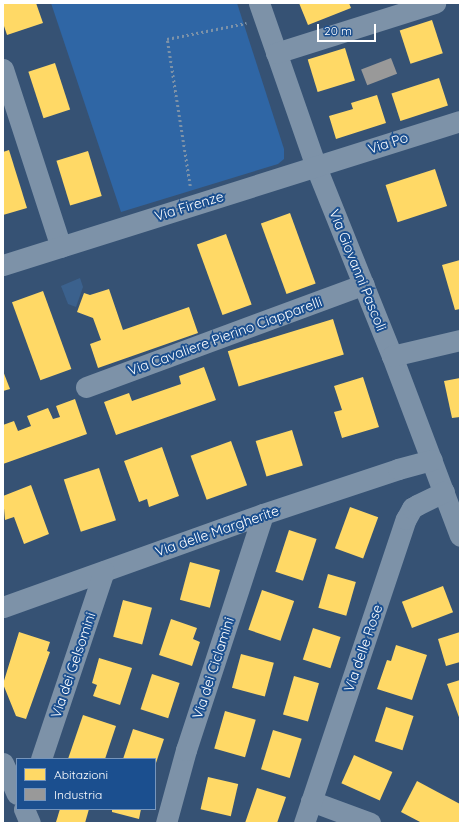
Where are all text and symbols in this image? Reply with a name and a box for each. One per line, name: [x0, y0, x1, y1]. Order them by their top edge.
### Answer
scale bar: [319, 16, 378, 42]
text: 20 m: [324, 23, 352, 38]
street label: Via Po: [366, 129, 410, 157]
street label: Via Firenze: [153, 188, 225, 224]
street label: Via Giovanni Pascoli: [326, 207, 390, 333]
street label: Via Cavaliere Pierino Ciapparelli: [126, 293, 324, 379]
street label: Via delle Margherite: [153, 502, 281, 560]
street label: Via delle Rose: [340, 602, 386, 694]
street label: Via dei Gelsomini: [47, 610, 99, 720]
street label: Via dei Ciclamini: [189, 615, 237, 721]
legend: [16, 758, 156, 810]
text: Abitazioni: [54, 767, 108, 782]
text: Industria: [54, 787, 102, 802]

